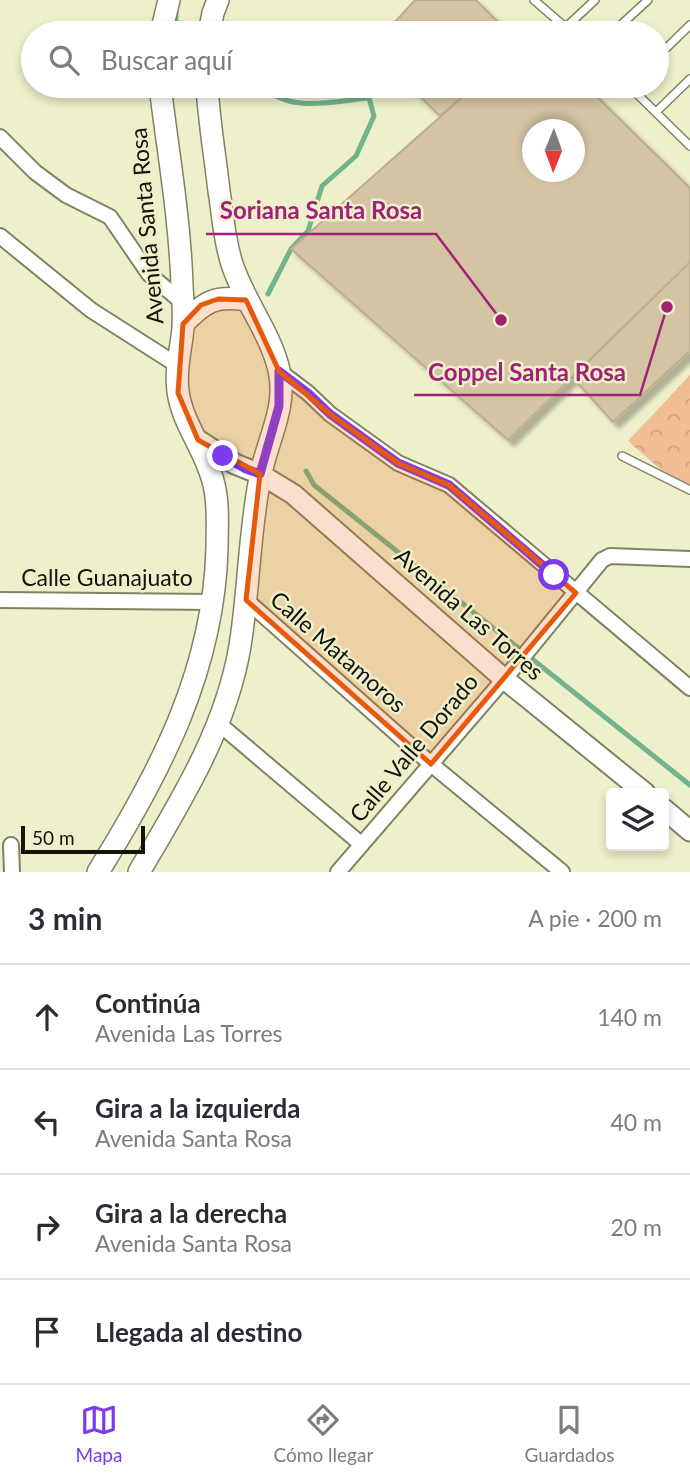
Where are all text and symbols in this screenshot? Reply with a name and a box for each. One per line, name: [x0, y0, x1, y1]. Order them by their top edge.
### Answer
search box: [21, 21, 669, 98]
icon: search: [45, 41, 83, 79]
text: Buscar aquí: [101, 44, 232, 76]
north arrow: [522, 119, 585, 182]
street label: Avenida Santa Rosa: [123, 127, 169, 325]
callout: Soriana Santa Rosa: [206, 189, 436, 234]
text: Soriana Santa Rosa: [220, 195, 422, 224]
callout: Coppel Santa Rosa: [414, 350, 640, 395]
text: Coppel Santa Rosa: [428, 357, 626, 386]
route end: [207, 440, 238, 471]
street label: Avenida Las Torres: [390, 541, 550, 685]
route start: [538, 559, 569, 590]
street label: Calle Guanajuato: [21, 563, 193, 591]
street label: Calle Matamoros: [265, 585, 412, 718]
street label: Calle Valle Dorado: [343, 668, 483, 827]
map controls: [606, 788, 669, 851]
button: layers: [606, 788, 669, 851]
scale bar: [21, 823, 145, 855]
text: 50 m: [32, 826, 75, 849]
text: 3 min: [28, 900, 102, 936]
text: A pie · 200 m: [528, 904, 662, 932]
text: Continúa: [95, 987, 201, 1019]
icon: ahead: [28, 998, 66, 1036]
text: 140 m: [597, 1003, 662, 1031]
text: Avenida Las Torres: [95, 1019, 282, 1047]
text: Gira a la izquierda: [95, 1092, 301, 1124]
icon: left: [28, 1103, 66, 1141]
text: 40 m: [611, 1108, 662, 1136]
text: Avenida Santa Rosa: [95, 1124, 292, 1152]
text: Gira a la derecha: [95, 1197, 287, 1229]
icon: right: [28, 1208, 66, 1246]
text: 20 m: [611, 1213, 662, 1241]
text: Avenida Santa Rosa: [95, 1229, 292, 1257]
icon: arrive: [28, 1313, 66, 1351]
text: Llegada al destino: [95, 1316, 302, 1348]
tab: Mapa: [76, 1401, 122, 1466]
tab: Cómo llegar: [274, 1401, 373, 1466]
tab: Guardados: [524, 1401, 614, 1466]

